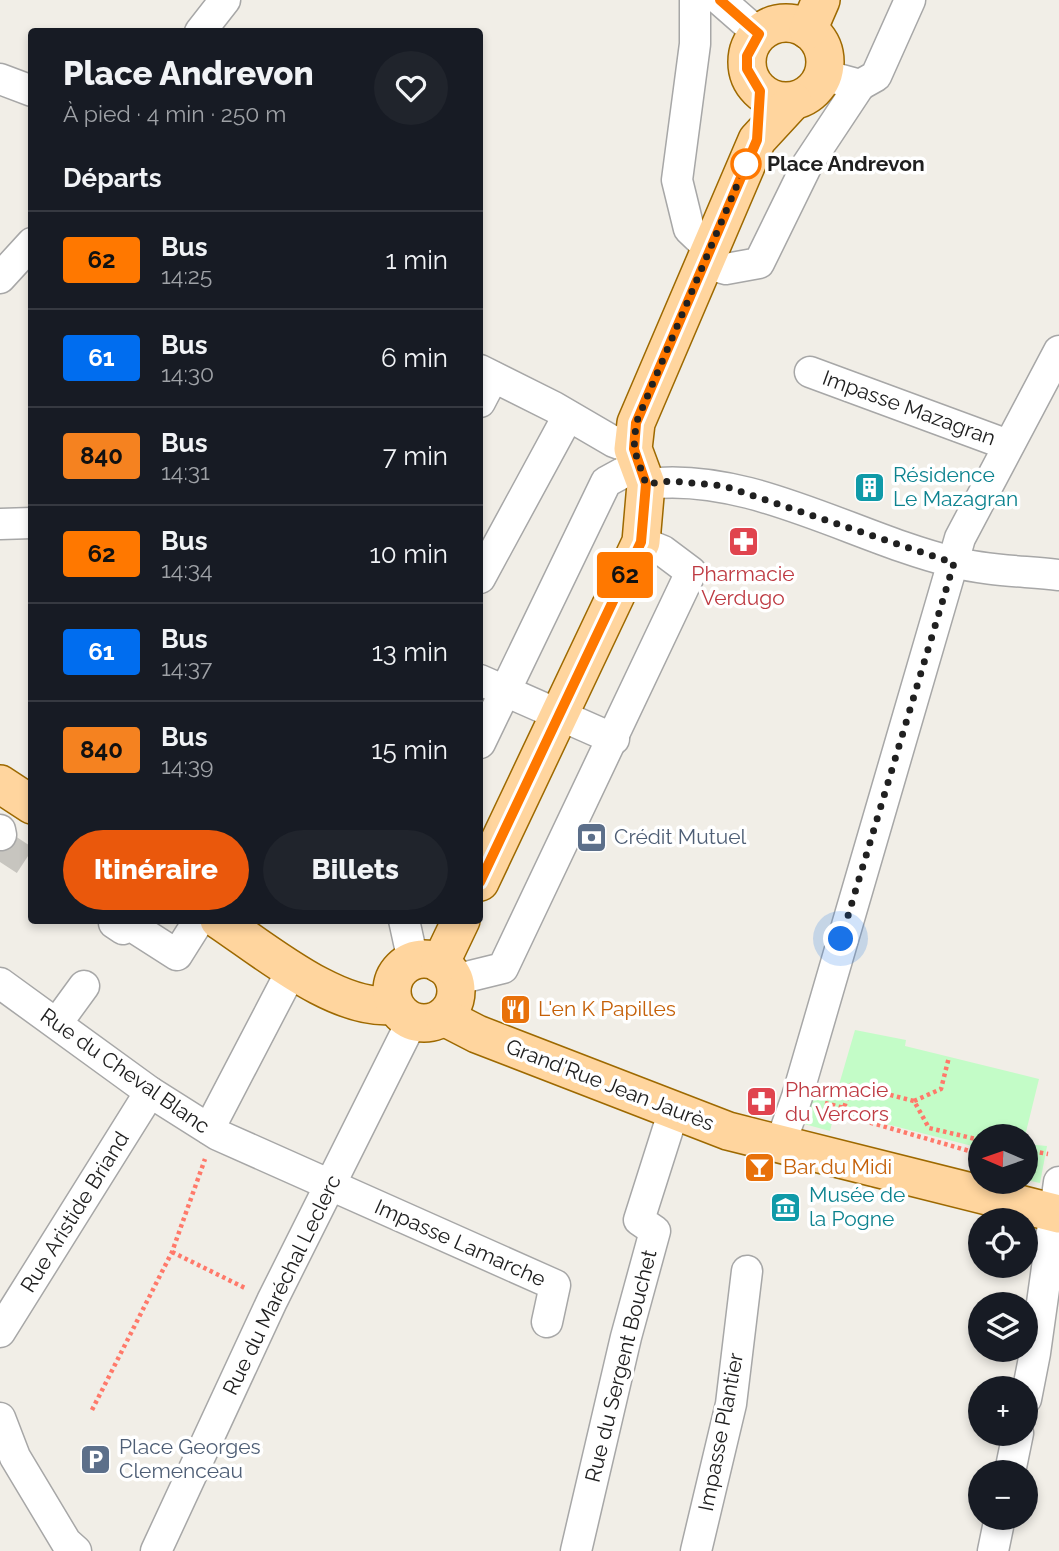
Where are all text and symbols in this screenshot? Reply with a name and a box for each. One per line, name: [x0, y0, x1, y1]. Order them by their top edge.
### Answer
button: heart: [374, 51, 448, 125]
text: Place Andrevon: [63, 54, 314, 93]
text: À pied · 4 min · 250 m: [63, 100, 286, 127]
marker: Place Andrevon: [731, 149, 761, 179]
place label: Place Andrevon: [767, 151, 925, 176]
text: Départs: [63, 163, 162, 193]
text: Bus: [161, 232, 208, 262]
text: 62: [87, 245, 116, 274]
text: 1 min: [386, 245, 448, 275]
text: 14:25: [161, 262, 212, 289]
text: Bus: [161, 330, 208, 360]
text: 61: [88, 343, 115, 372]
text: 6 min: [381, 343, 448, 373]
text: 14:30: [161, 360, 214, 387]
street label: Impasse Mazagran: [819, 365, 999, 450]
text: Bus: [161, 428, 208, 458]
text: 840: [80, 441, 123, 470]
text: 7 min: [383, 441, 448, 471]
text: 14:31: [161, 458, 210, 485]
place label: Résidence Le Mazagran: [893, 462, 1018, 511]
building icon: Résidence Le Mazagran: [853, 470, 887, 504]
pharmacy icon: Pharmacie Verdugo: [726, 525, 760, 559]
text: Bus: [161, 526, 208, 556]
text: 62: [87, 539, 116, 568]
text: 10 min: [370, 539, 448, 569]
line badge: 62: [594, 552, 656, 598]
text: 14:34: [161, 556, 213, 583]
text: 62: [611, 560, 639, 589]
place label: Pharmacie Verdugo: [691, 561, 795, 610]
text: Bus: [161, 624, 208, 654]
text: 61: [88, 637, 115, 666]
text: 13 min: [372, 637, 448, 667]
text: 14:37: [161, 654, 212, 681]
text: Bus: [161, 722, 208, 752]
text: 840: [80, 735, 123, 764]
text: 15 min: [371, 735, 448, 765]
text: 14:39: [161, 752, 214, 779]
bank icon: Crédit Mutuel: [574, 820, 608, 854]
place label: Crédit Mutuel: [614, 824, 747, 849]
button: Itinéraire: [63, 830, 249, 910]
button: Billets: [263, 830, 448, 910]
your location: [823, 921, 858, 956]
restaurant icon: L'en K Papilles: [498, 992, 532, 1026]
place label: L'en K Papilles: [538, 996, 676, 1021]
street label: Rue du Cheval Blanc: [36, 1003, 215, 1138]
street label: Grand'Rue Jean Jaurès: [503, 1033, 718, 1136]
place label: Pharmacie du Vercors: [785, 1077, 889, 1126]
pharmacy icon: Pharmacie du Vercors: [745, 1085, 779, 1119]
north arrow: [968, 1124, 1038, 1194]
map controls: [968, 1124, 1038, 1530]
street label: Rue Aristide Briand: [15, 1127, 134, 1297]
bar icon: Bar du Midi: [743, 1150, 777, 1184]
place label: Bar du Midi: [783, 1154, 892, 1179]
street label: Rue du Maréchal Leclerc: [217, 1171, 346, 1399]
place label: Musée de la Pogne: [809, 1182, 905, 1231]
museum icon: Musée de la Pogne: [769, 1190, 803, 1224]
street label: Impasse Lamarche: [371, 1194, 550, 1291]
button: locate: [968, 1208, 1038, 1278]
street label: Rue du Sergent Bouchet: [580, 1247, 662, 1485]
button: layers: [968, 1292, 1038, 1362]
street label: Impasse Plantier: [693, 1350, 748, 1513]
button: +: [968, 1376, 1038, 1446]
place label: Place Georges Clemenceau: [119, 1434, 261, 1483]
parking icon: Place Georges Clemenceau: [79, 1442, 113, 1476]
button: −: [968, 1460, 1038, 1530]

